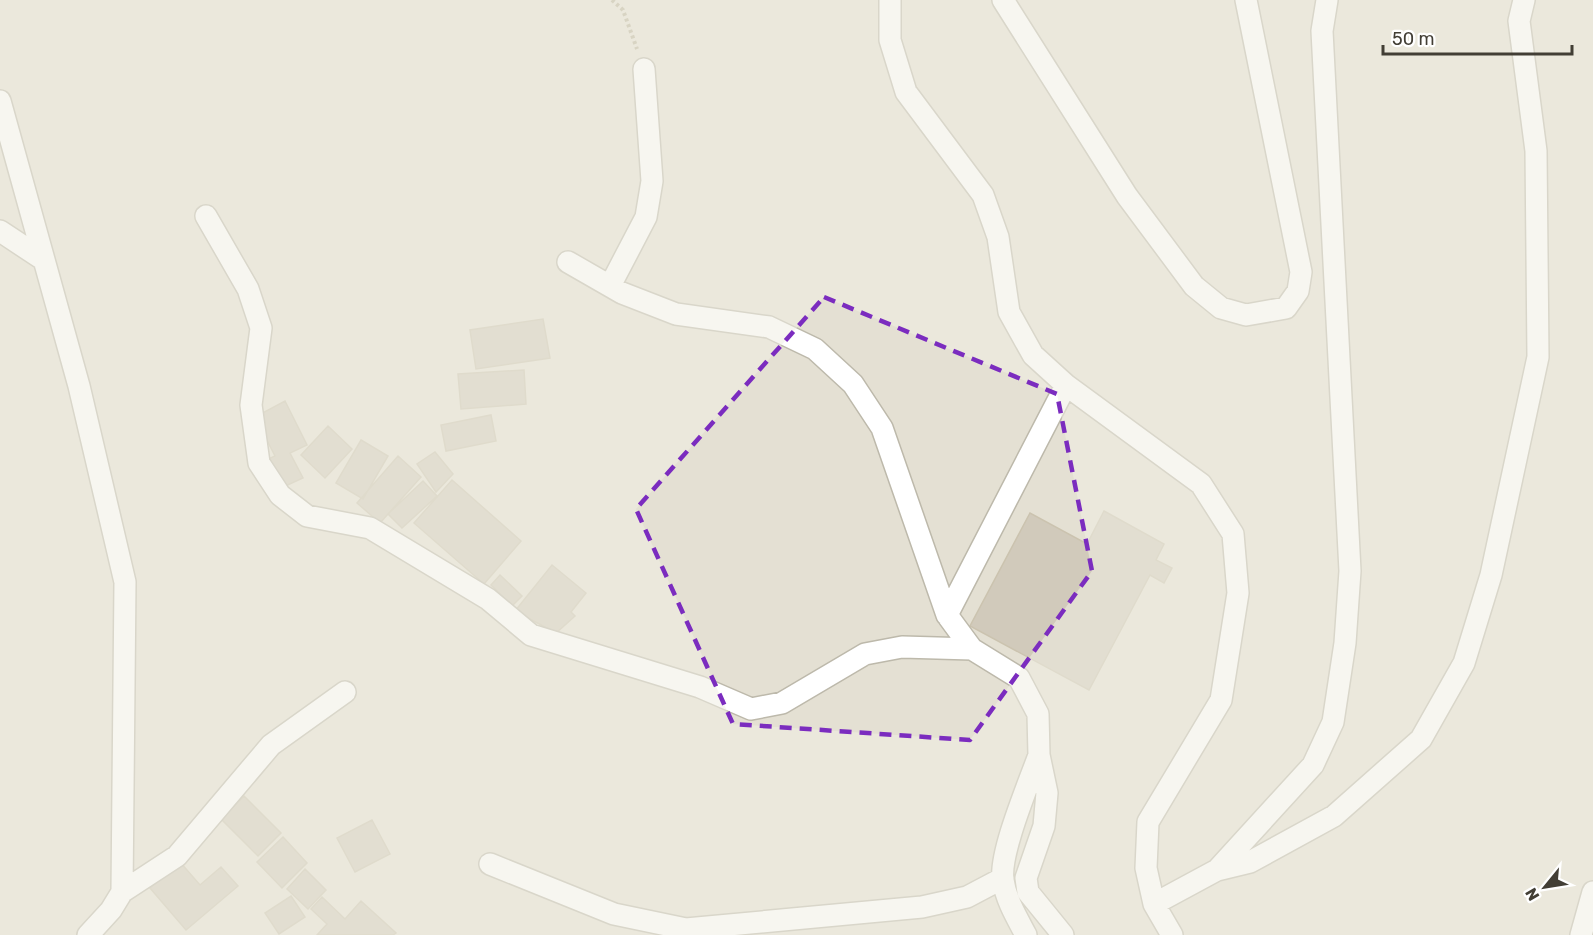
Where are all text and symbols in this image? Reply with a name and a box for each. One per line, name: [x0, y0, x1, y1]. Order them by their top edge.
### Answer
scale bar: [1383, 18, 1572, 56]
text: 50 m: [1392, 28, 1435, 50]
north arrow: [1515, 857, 1575, 917]
text: N: [1521, 885, 1544, 904]

